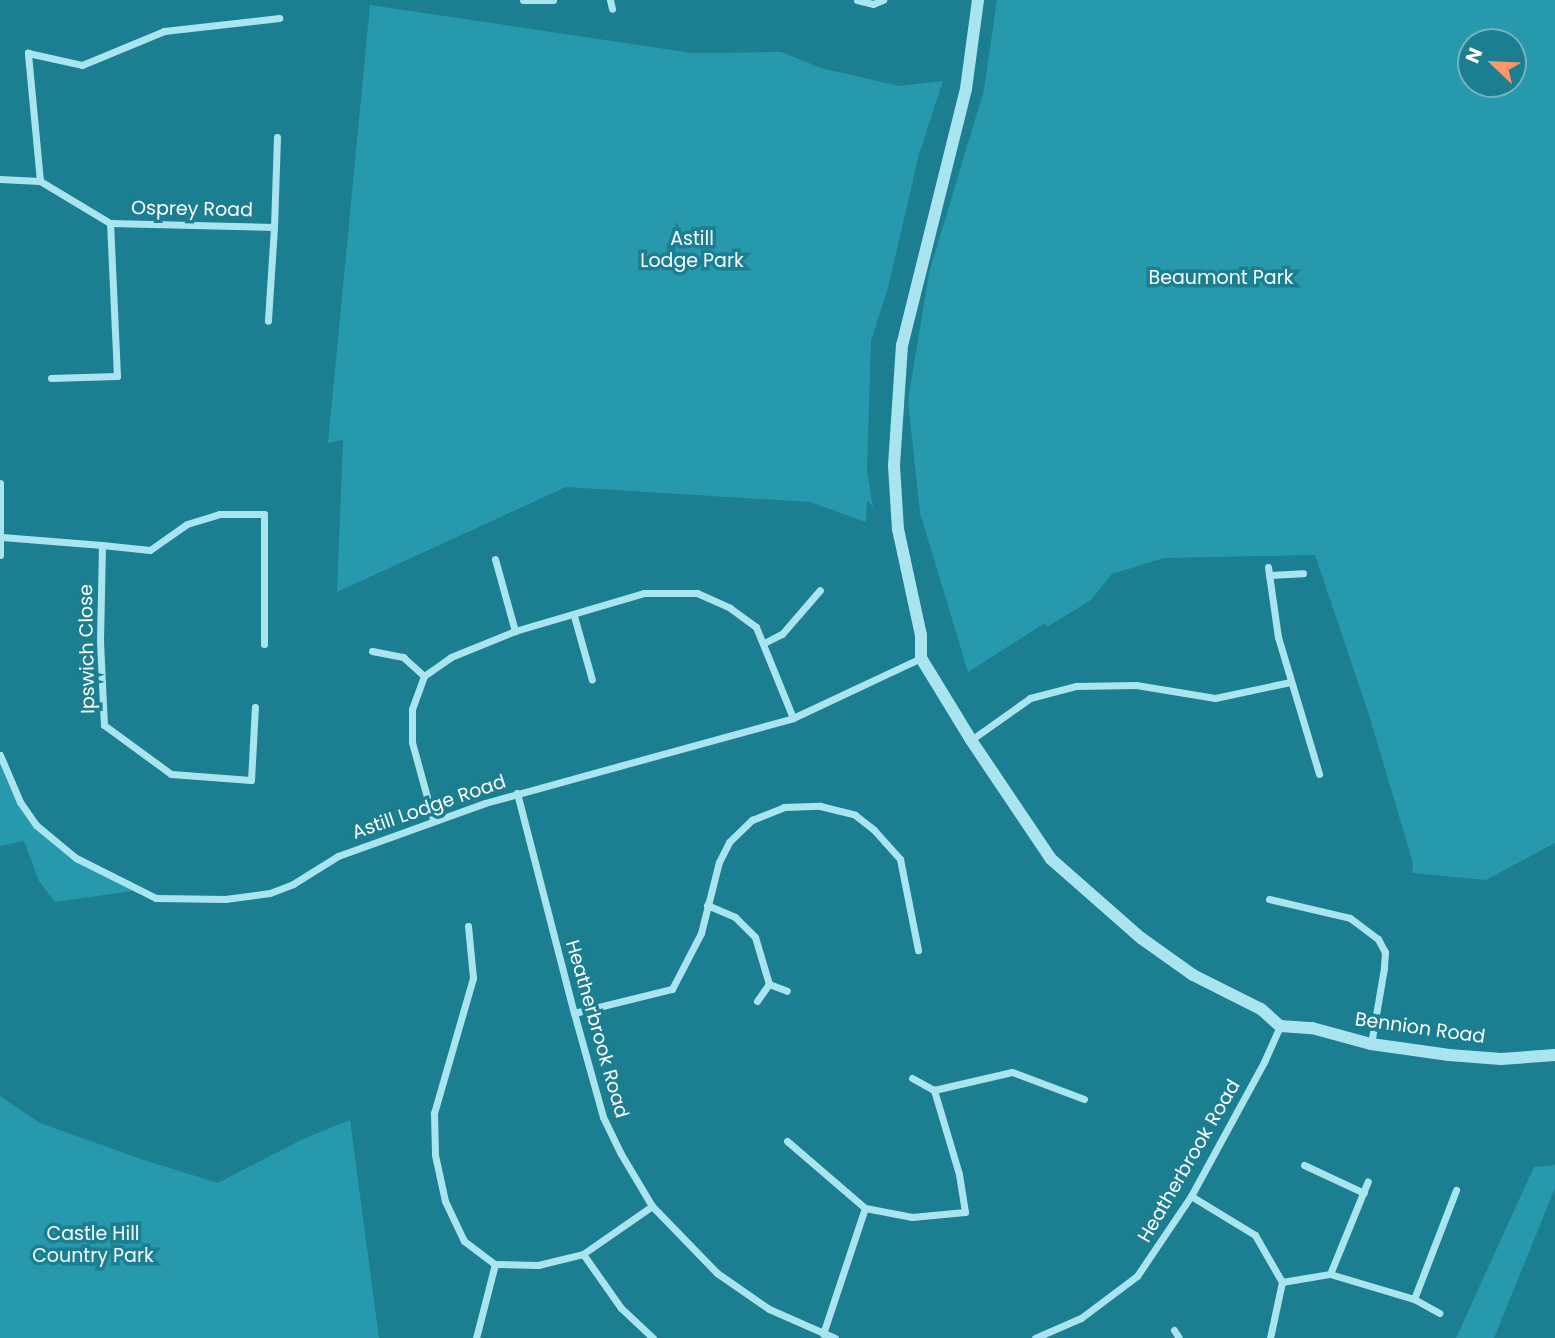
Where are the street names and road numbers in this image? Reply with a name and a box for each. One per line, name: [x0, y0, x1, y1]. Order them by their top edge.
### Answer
street label: Osprey Road: [131, 197, 253, 221]
street label: Ipswich Close: [74, 584, 100, 714]
street label: Astill Lodge Road: [349, 770, 509, 844]
street label: Heatherbrook Road: [561, 937, 633, 1121]
street label: Bennion Road: [1353, 1008, 1487, 1048]
street label: Heatherbrook Road: [1133, 1076, 1245, 1246]

